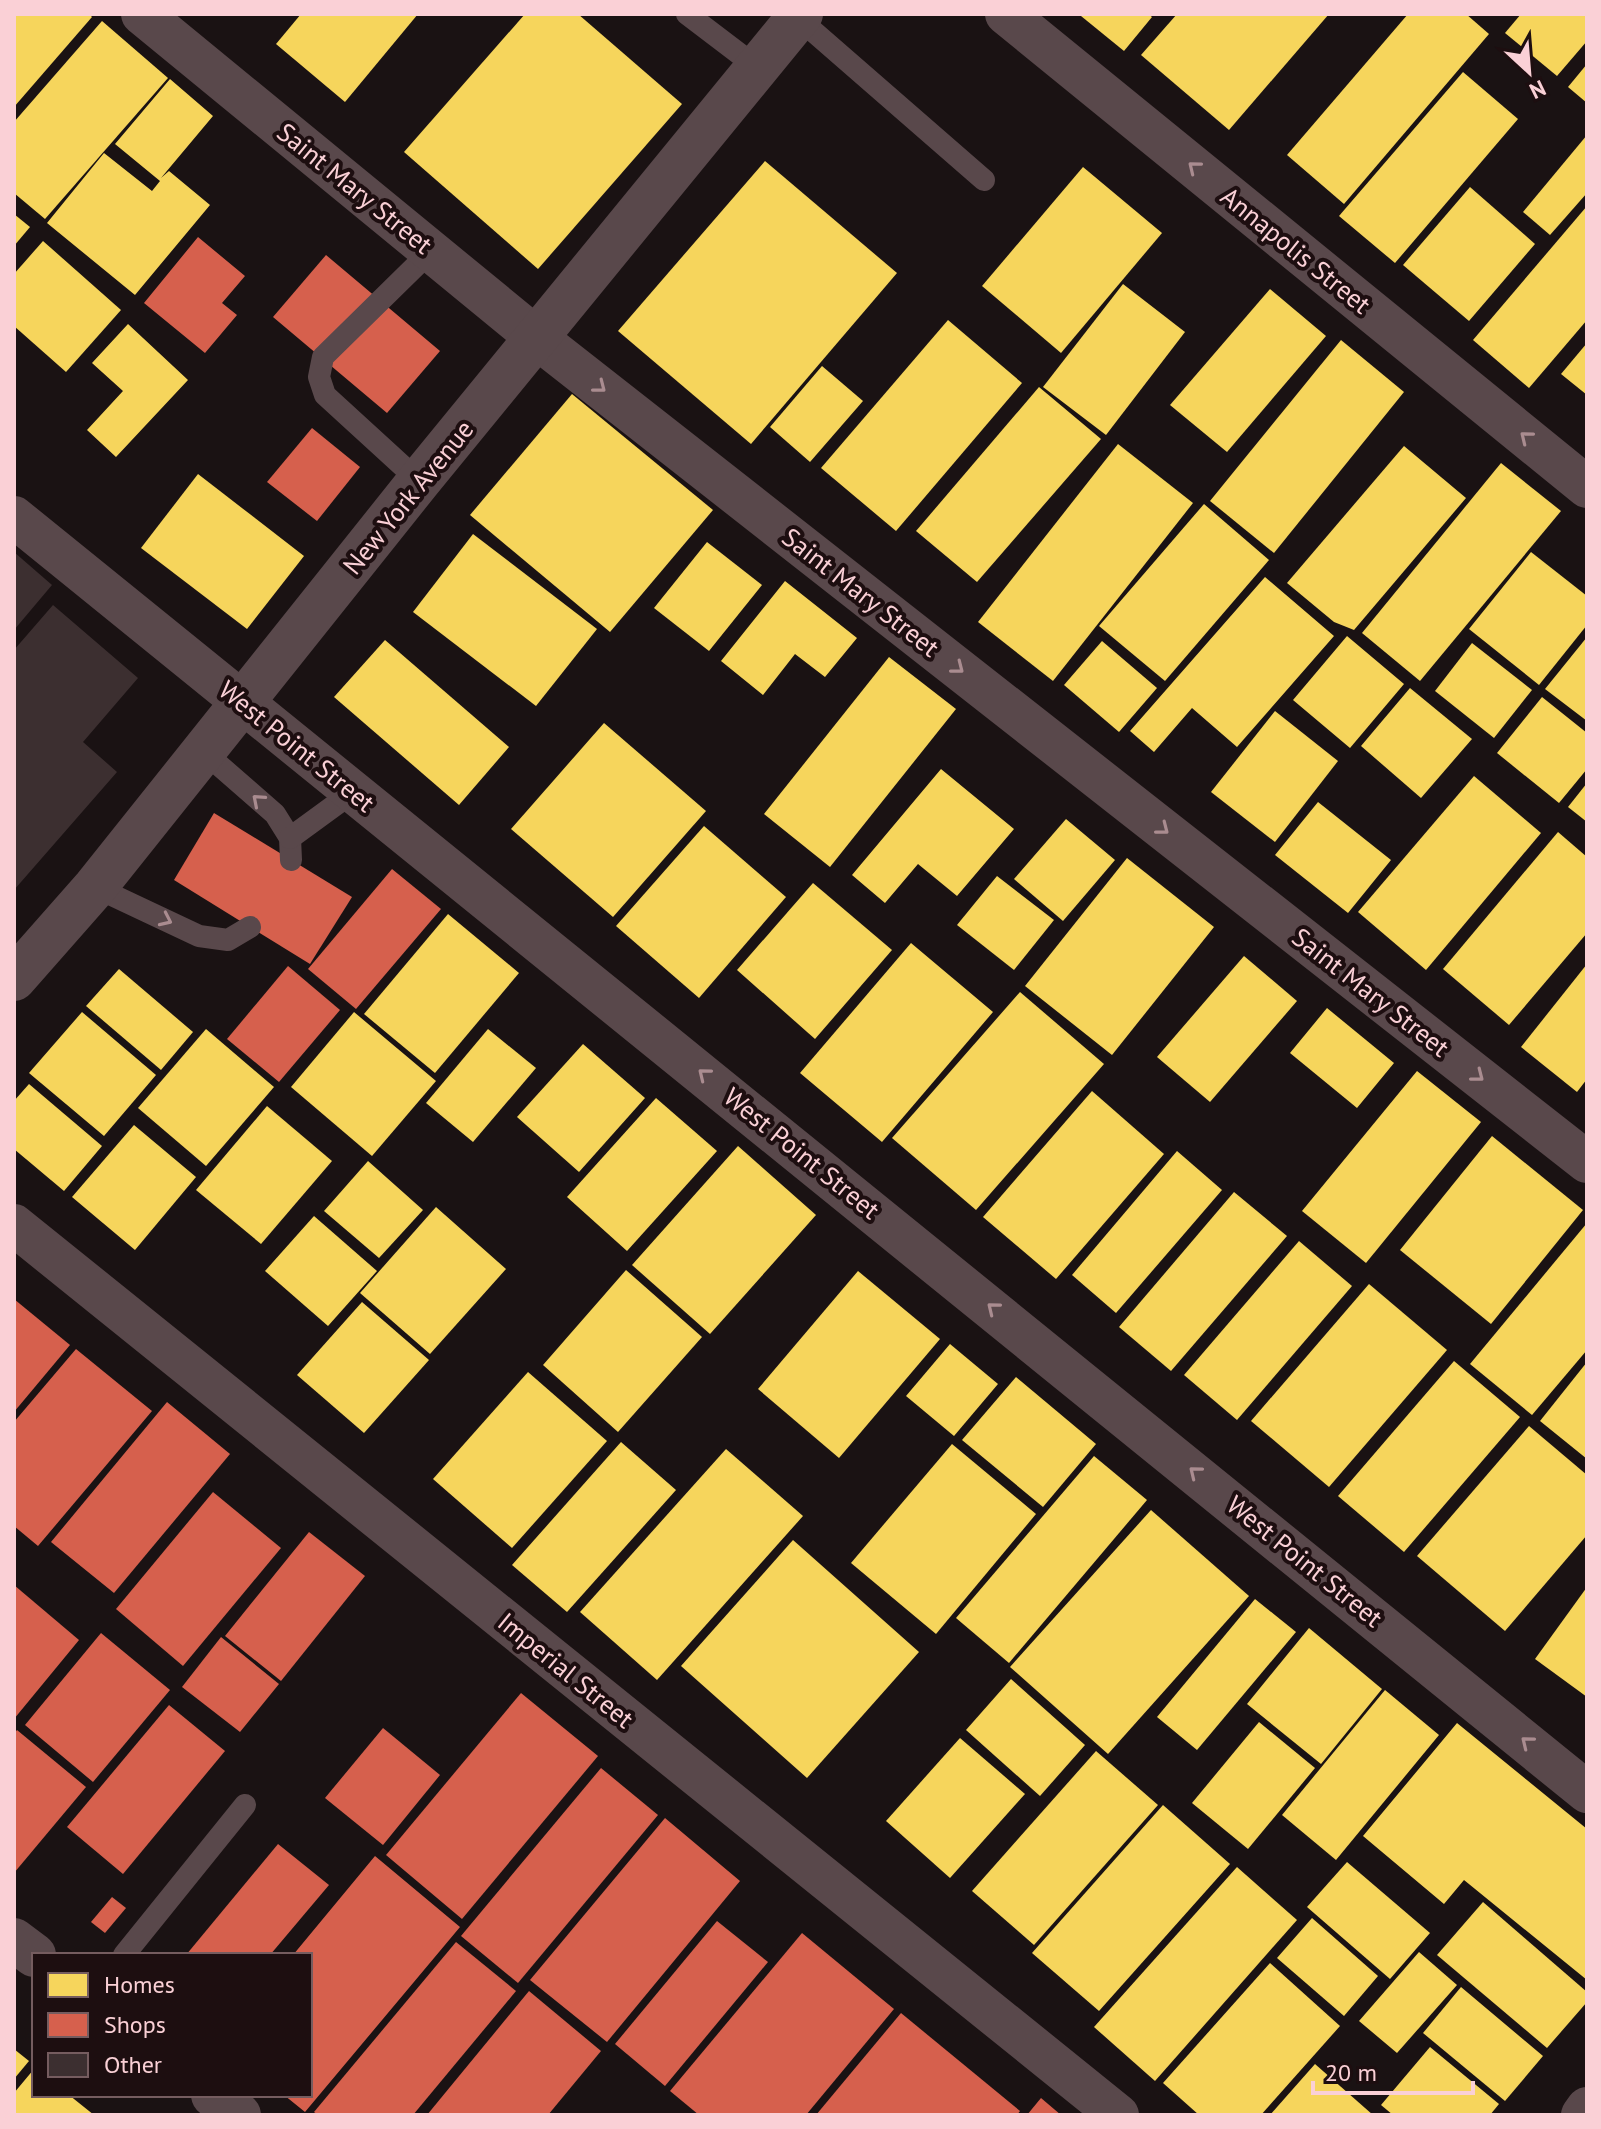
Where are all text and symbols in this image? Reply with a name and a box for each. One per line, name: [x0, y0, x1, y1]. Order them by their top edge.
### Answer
north arrow: [1489, 32, 1569, 112]
text: N: [1525, 74, 1550, 106]
street label: Saint Mary Street: [271, 115, 440, 261]
one-way arrow: [1189, 162, 1204, 177]
street label: Annapolis Street: [1214, 179, 1378, 321]
one-way arrow: [591, 377, 606, 391]
street label: New York Avenue: [336, 413, 480, 581]
one-way arrow: [1521, 432, 1536, 447]
street label: Saint Mary Street: [776, 520, 946, 664]
one-way arrow: [949, 659, 964, 673]
street label: West Point Street: [212, 673, 382, 819]
one-way arrow: [253, 795, 268, 810]
one-way arrow: [1154, 819, 1168, 834]
one-way arrow: [157, 910, 172, 926]
street label: Saint Mary Street: [1286, 920, 1456, 1064]
one-way arrow: [1469, 1066, 1483, 1081]
one-way arrow: [698, 1070, 713, 1084]
street label: West Point Street: [717, 1080, 887, 1226]
one-way arrow: [987, 1303, 1002, 1317]
one-way arrow: [1190, 1467, 1204, 1482]
street label: West Point Street: [1220, 1488, 1390, 1634]
street label: Imperial Street: [491, 1605, 641, 1735]
one-way arrow: [1521, 1738, 1536, 1752]
legend: [32, 1953, 312, 2097]
text: Homes: [104, 1969, 175, 2000]
text: Shops: [104, 2009, 166, 2040]
scale bar: [1313, 2045, 1473, 2095]
text: Other: [104, 2049, 162, 2080]
text: 20 m: [1325, 2057, 1377, 2088]

